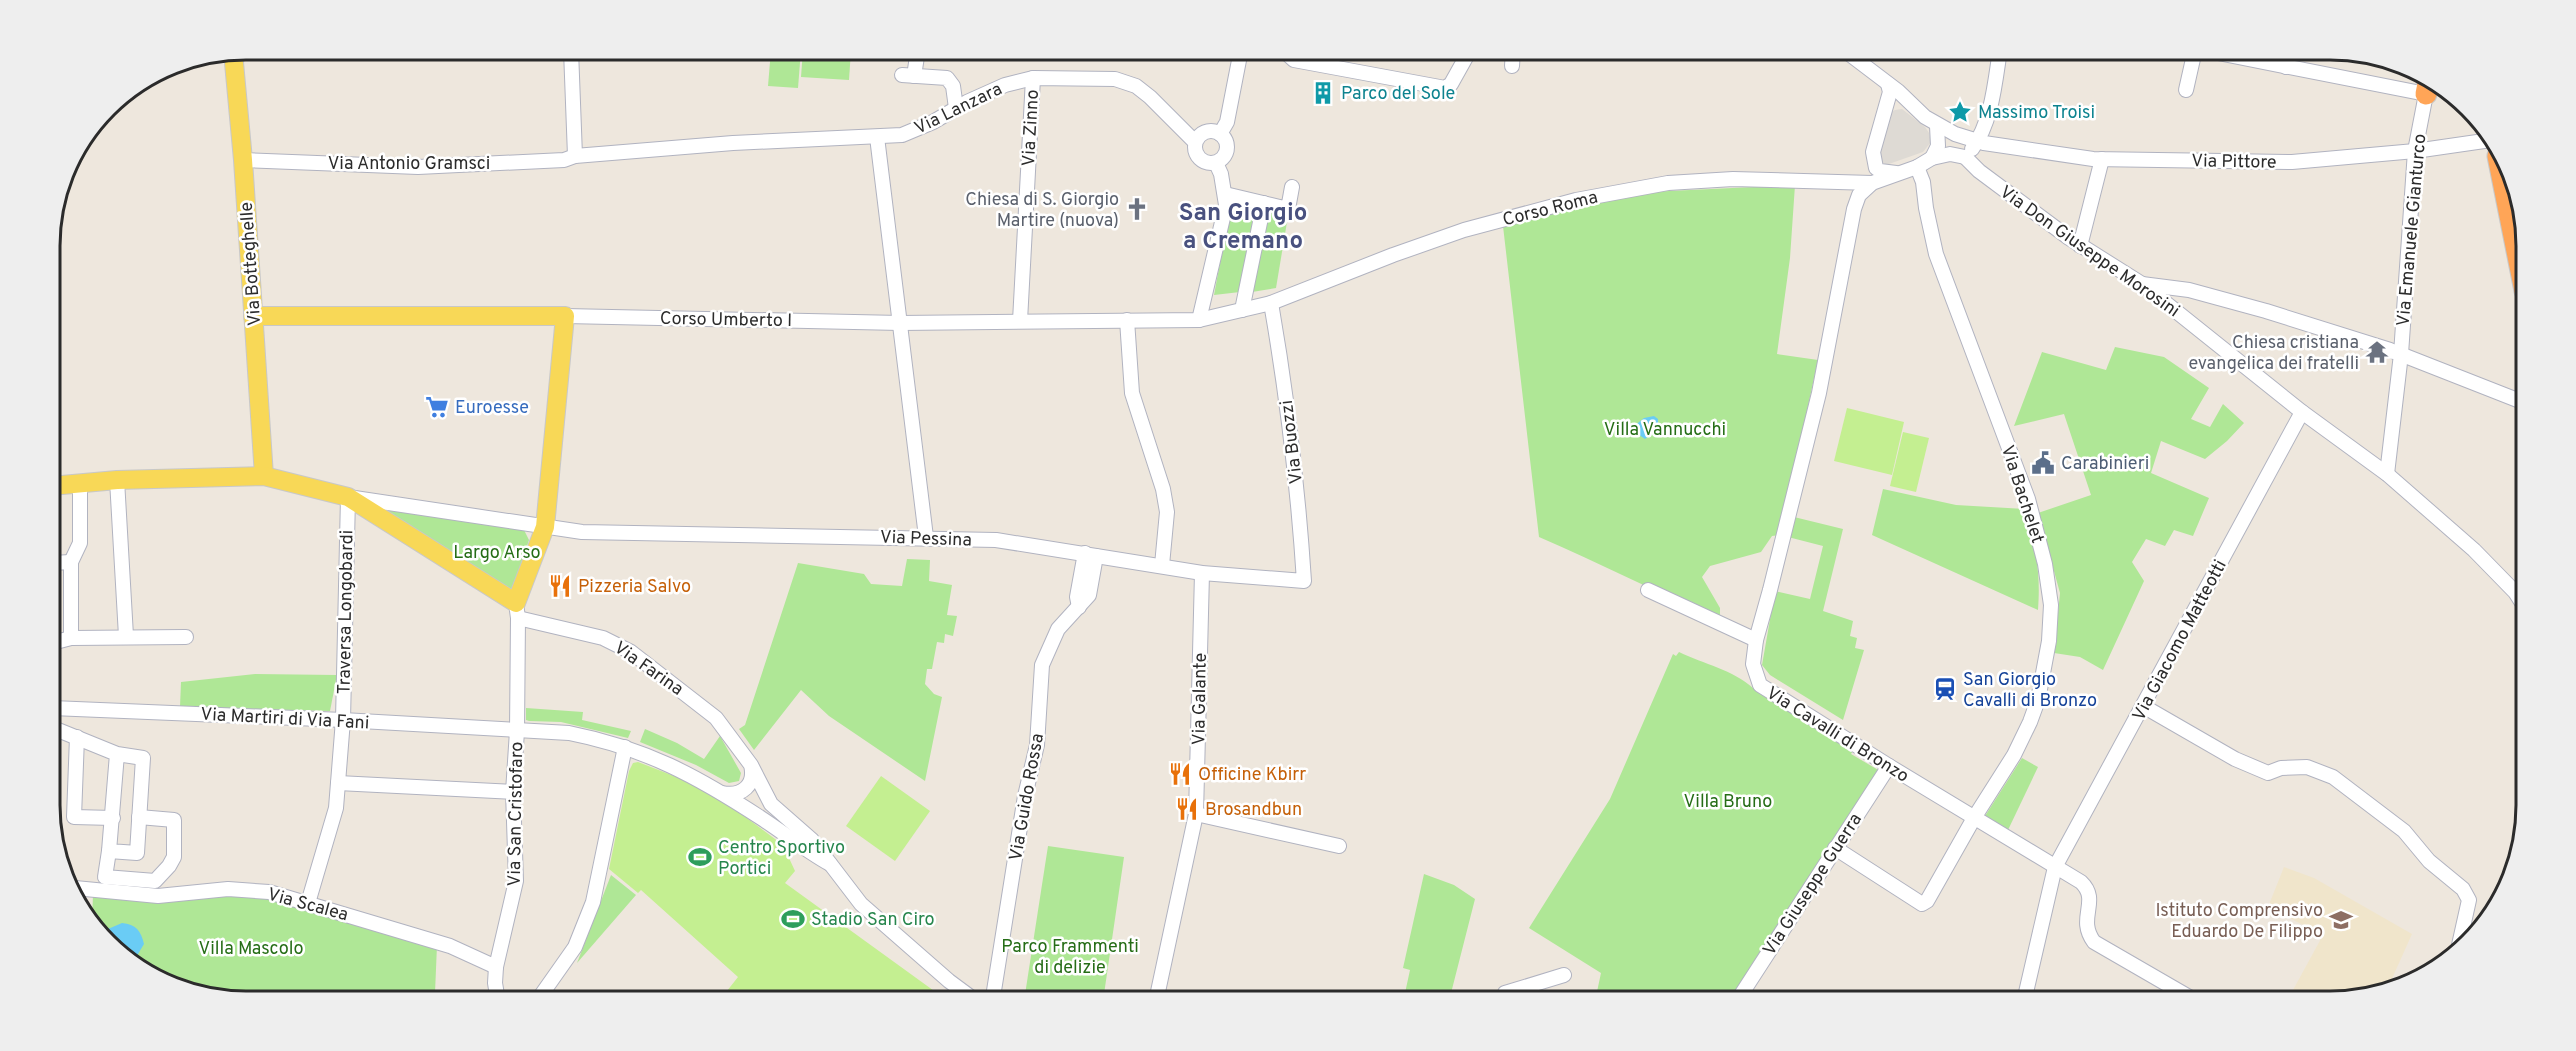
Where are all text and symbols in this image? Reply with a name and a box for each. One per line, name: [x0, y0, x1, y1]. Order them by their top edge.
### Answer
street label: Via Lanzara: [911, 78, 1006, 140]
building icon: Parco del Sole: [1310, 80, 1336, 106]
place label: Parco del Sole: [1341, 83, 1455, 106]
street label: Via Zinno: [1018, 89, 1045, 167]
place icon: Massimo Troisi: [1947, 99, 1973, 125]
place label: Massimo Troisi: [1978, 102, 2095, 125]
street label: Via Emanuele Gianturco: [2393, 133, 2432, 327]
street label: Via Pittore: [2191, 150, 2277, 175]
street label: Via Antonio Gramsci: [328, 153, 490, 176]
street label: Via Don Giuseppe Morosini: [1995, 181, 2184, 323]
street label: Corso Roma: [1500, 187, 1600, 232]
place label: Chiesa di S. Giorgio Martire (nuova): [965, 189, 1119, 233]
church icon: Chiesa di S. Giorgio Martire (nuova): [1124, 196, 1150, 222]
district label: San Giorgio a Cremano: [1179, 199, 1307, 257]
street label: Via Botteghelle: [236, 201, 267, 327]
street label: Corso Umberto I: [660, 308, 792, 333]
place label: Chiesa cristiana evangelica dei fratelli: [2188, 332, 2359, 376]
temple icon: Chiesa cristiana evangelica dei fratelli: [2364, 339, 2390, 365]
supermarket icon: Euroesse: [424, 394, 450, 420]
place label: Euroesse: [455, 397, 529, 420]
street label: Via Buozzi: [1276, 398, 1309, 485]
park label: Villa Vannucchi: [1604, 419, 1726, 442]
street label: Via Bachelet: [1995, 442, 2048, 546]
public building icon: Carabinieri: [2030, 450, 2056, 476]
place label: Carabinieri: [2061, 453, 2149, 476]
street label: Via Pessina: [880, 526, 972, 553]
street label: Traversa Longobardi: [334, 530, 359, 695]
park label: Largo Arso: [453, 542, 541, 565]
street label: Via Giacomo Matteotti: [2128, 556, 2233, 725]
restaurant icon: Pizzeria Salvo: [547, 573, 573, 599]
place label: Pizzeria Salvo: [578, 576, 691, 599]
street label: Via Farina: [609, 637, 687, 701]
street label: Via Galante: [1188, 653, 1213, 745]
place label: San Giorgio Cavalli di Bronzo: [1963, 669, 2097, 713]
station icon: San Giorgio Cavalli di Bronzo: [1932, 676, 1958, 702]
street label: Via Cavalli di Bronzo: [1762, 682, 1913, 788]
street label: Via Martiri di Via Fani: [200, 704, 370, 735]
street label: Via Guido Rossa: [1005, 732, 1050, 863]
street label: Via San Cristofaro: [504, 741, 529, 887]
restaurant icon: Officine Kbirr: [1167, 761, 1193, 787]
place label: Officine Kbirr: [1198, 764, 1306, 787]
park label: Villa Bruno: [1684, 791, 1772, 814]
restaurant icon: Brosandbun: [1174, 796, 1200, 822]
place label: Brosandbun: [1205, 799, 1302, 822]
street label: Via Giuseppe Guerra: [1759, 809, 1868, 960]
place label: Centro Sportivo Portici: [718, 837, 845, 881]
sports icon: Centro Sportivo Portici: [687, 844, 713, 870]
street label: Via Scalea: [265, 884, 350, 927]
place label: Istituto Comprensivo Eduardo De Filippo: [2156, 900, 2323, 944]
sports icon: Stadio San Ciro: [780, 906, 806, 932]
school or university icon: Istituto Comprensivo Eduardo De Filippo: [2328, 907, 2354, 933]
place label: Stadio San Ciro: [811, 909, 935, 932]
park label: Parco Frammenti di delizie: [1001, 936, 1139, 980]
park label: Villa Mascolo: [198, 938, 304, 961]

